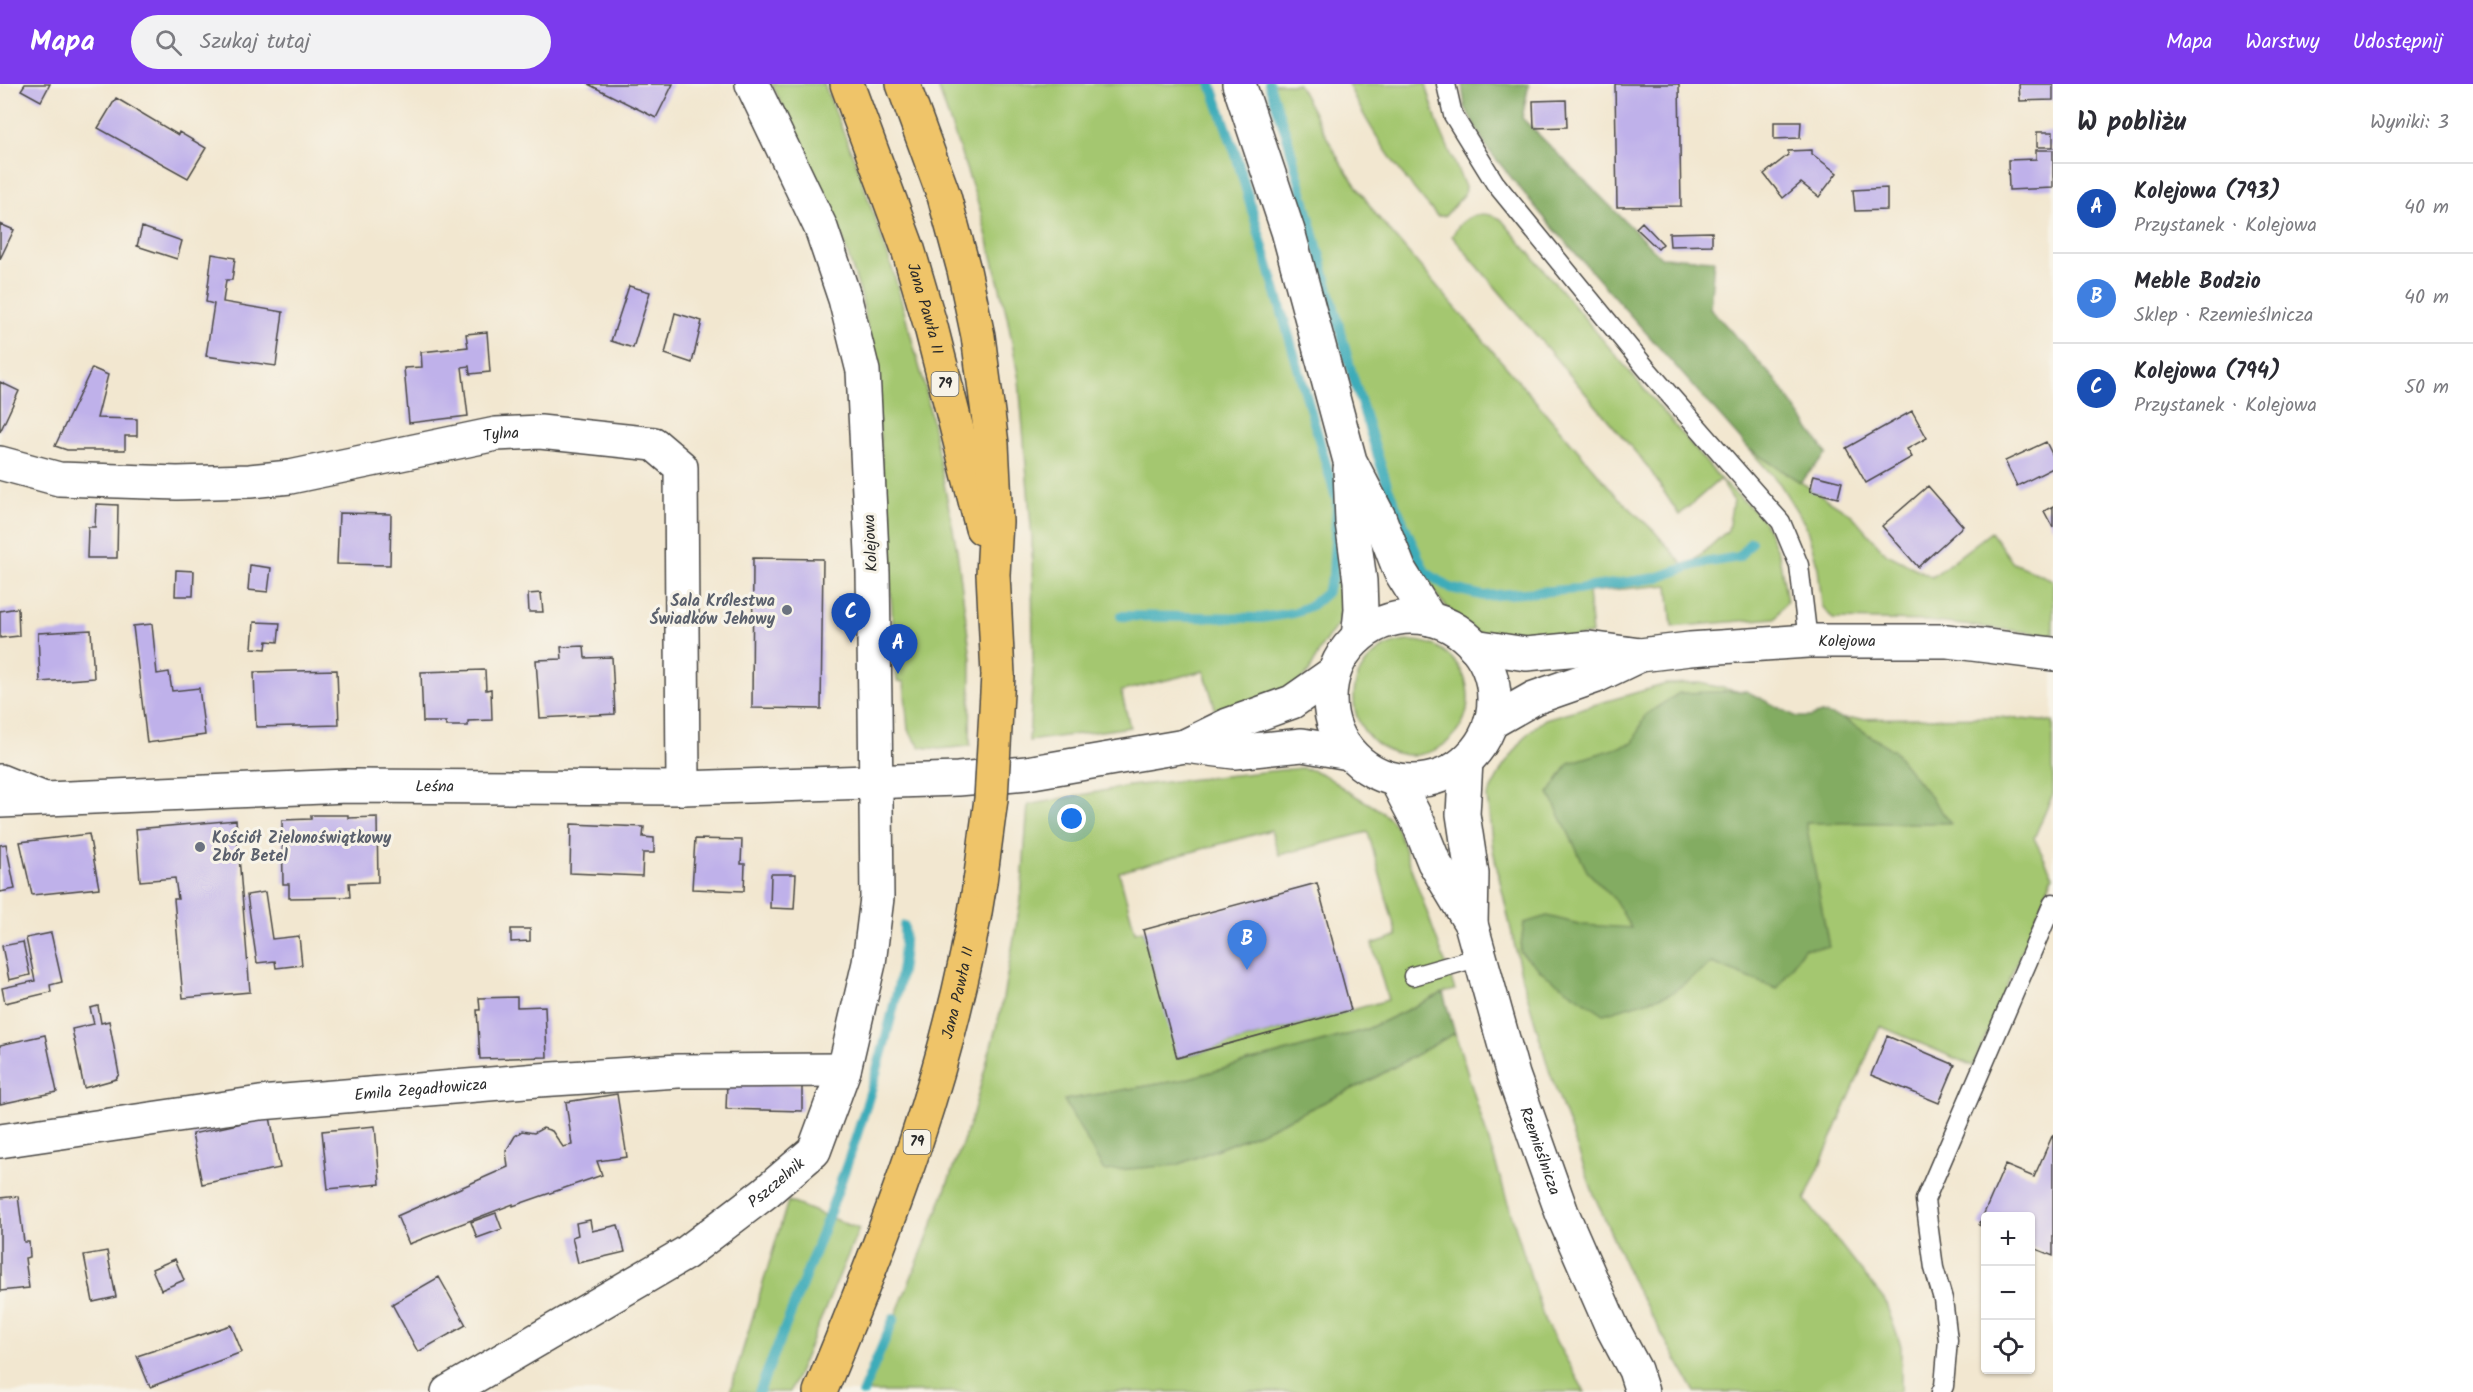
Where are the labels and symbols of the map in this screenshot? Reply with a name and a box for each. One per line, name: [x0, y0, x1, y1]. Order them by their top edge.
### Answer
street label: Jana Pawła II: [900, 260, 950, 357]
road number: 79: [932, 372, 958, 396]
street label: Tylna: [481, 420, 520, 449]
street label: Kolejowa: [857, 514, 885, 572]
place label: Sala Królestwa Świadków Jehowy: [650, 589, 776, 632]
pin: C: [832, 594, 870, 643]
marker: Sala Królestwa Świadków Jehowy: [780, 603, 794, 617]
pin: A: [878, 624, 918, 674]
street label: Kolejowa: [1818, 629, 1876, 654]
street label: Leśna: [415, 774, 454, 799]
your location: [1057, 804, 1086, 833]
place label: Kościół Zielonoświątkowy Zbór Betel: [212, 826, 392, 869]
marker: Kościół Zielonoświątkowy Zbór Betel: [193, 840, 207, 854]
pin: B: [1228, 920, 1266, 970]
street label: Jana Pawła II: [935, 944, 981, 1042]
street label: Emila Zegadłowicza: [353, 1072, 488, 1108]
street label: Rzemieślnicza: [1513, 1103, 1567, 1199]
road number: 79: [904, 1130, 930, 1154]
street label: Pszczelnik: [742, 1151, 811, 1214]

